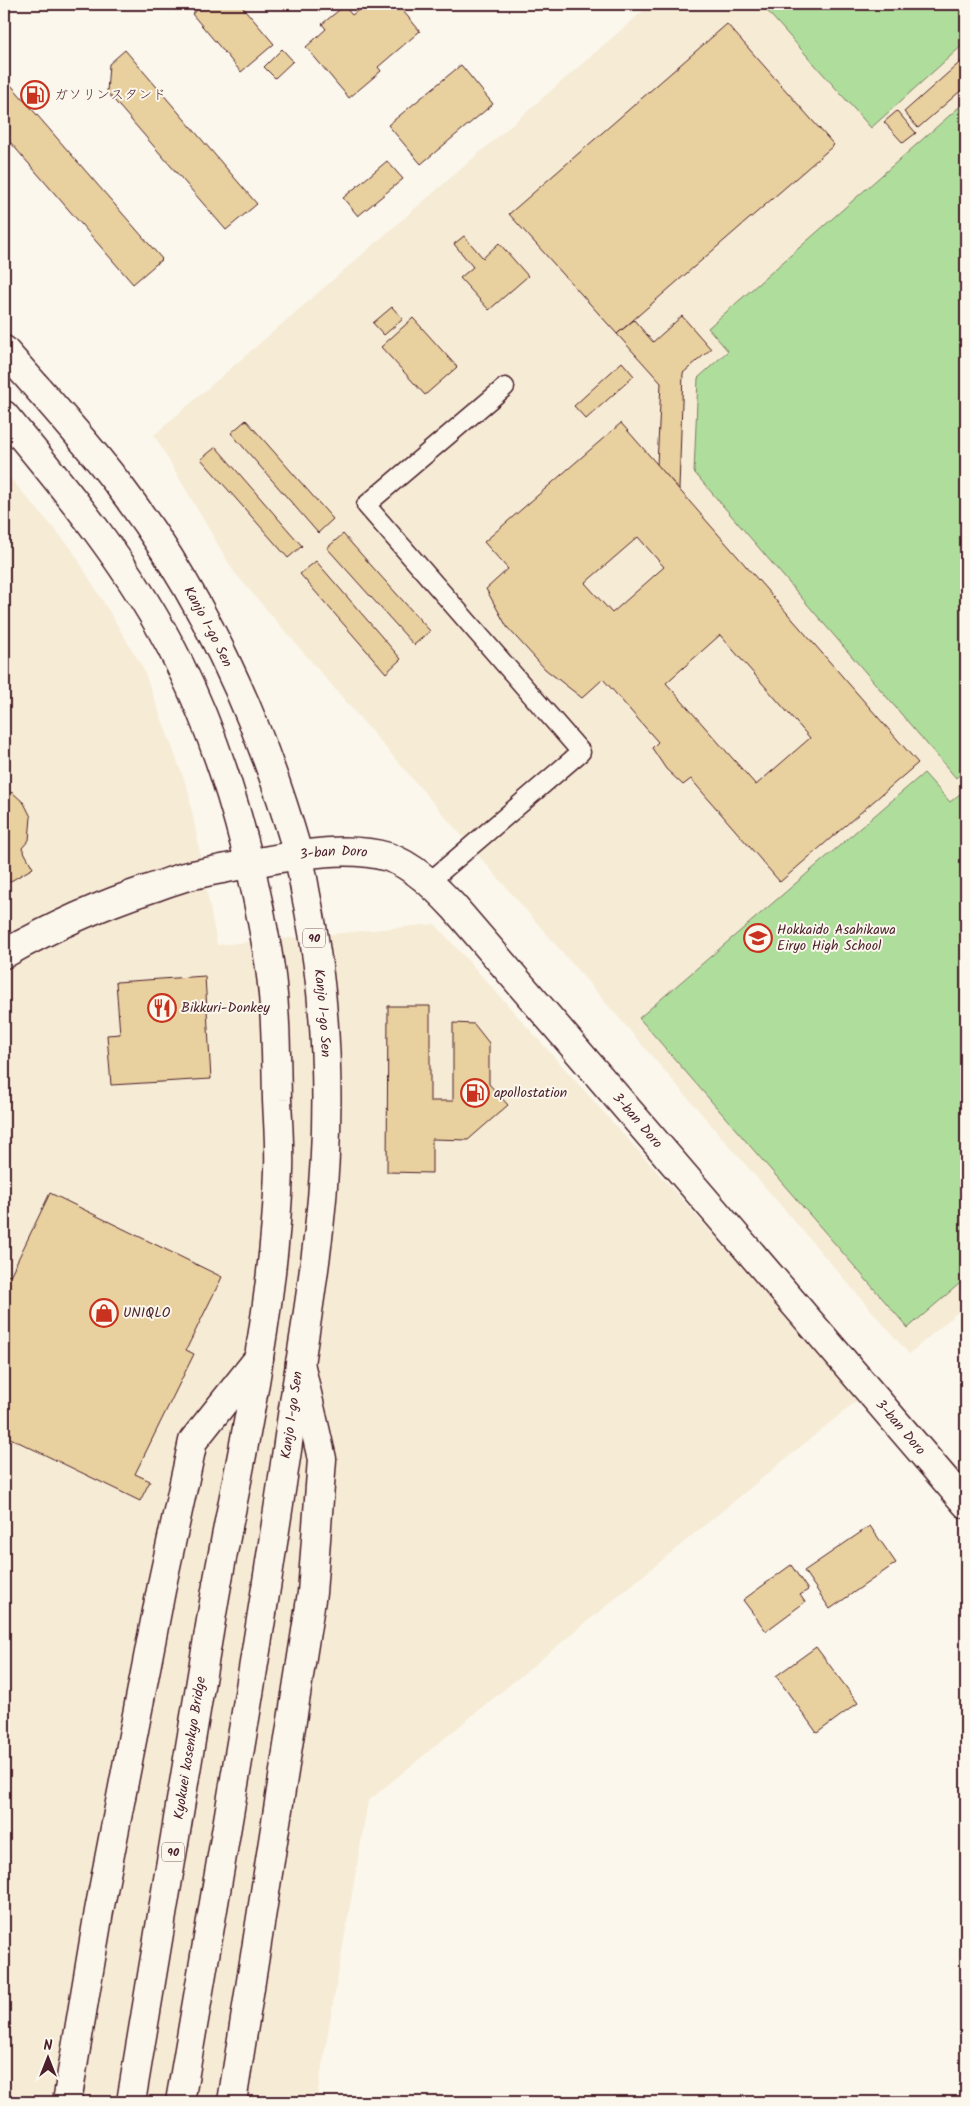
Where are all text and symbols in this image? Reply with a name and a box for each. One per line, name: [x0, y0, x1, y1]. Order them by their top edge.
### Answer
fuel station icon: ガソリンスタンド: [20, 80, 50, 110]
place label: ガソリンスタンド: [54, 84, 166, 106]
street label: Kanjo 1-go Sen: [178, 582, 238, 671]
street label: 3-ban Doro: [298, 841, 369, 866]
place label: Hokkaido Asahikawa Eiryo High School: [777, 919, 896, 957]
school or university icon: Hokkaido Asahikawa Eiryo High School: [743, 923, 773, 953]
road number: 90: [303, 928, 325, 948]
street label: Kanjo 1-go Sen: [307, 968, 337, 1058]
restaurant icon: Bikkuri-Donkey: [147, 993, 177, 1023]
place label: Bikkuri-Donkey: [181, 997, 270, 1019]
fuel station icon: apollostation: [460, 1078, 490, 1108]
place label: apollostation: [494, 1082, 567, 1104]
street label: 3-ban Doro: [607, 1088, 668, 1154]
shop icon: UNIQLO: [89, 1298, 119, 1328]
place label: UNIQLO: [123, 1302, 171, 1324]
street label: Kanjo 1-go Sen: [275, 1370, 309, 1460]
street label: 3-ban Doro: [870, 1394, 931, 1460]
street label: Kyokuei kosenkyo Bridge: [168, 1674, 212, 1821]
road number: 90: [162, 1842, 184, 1861]
north arrow: [22, 2034, 72, 2084]
text: N: [44, 2035, 53, 2057]

